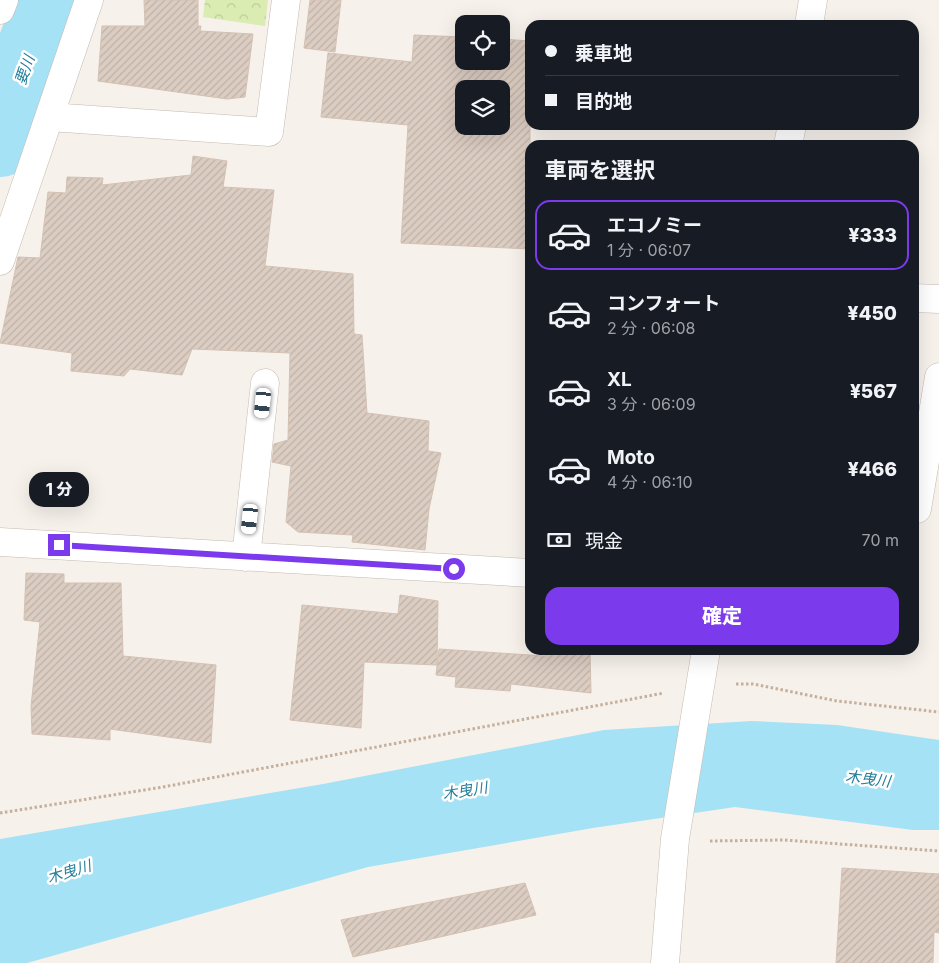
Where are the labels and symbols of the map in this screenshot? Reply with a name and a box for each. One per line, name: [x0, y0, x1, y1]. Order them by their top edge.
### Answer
water label: 要川: [11, 51, 39, 87]
car: [253, 387, 272, 419]
callout: 1 分: [29, 472, 89, 508]
car: [240, 503, 259, 535]
route end: [48, 534, 70, 556]
route start: [443, 558, 465, 580]
water label: 木曳川: [845, 766, 894, 791]
water label: 木曳川: [441, 777, 491, 803]
water label: 木曳川: [45, 855, 95, 887]

